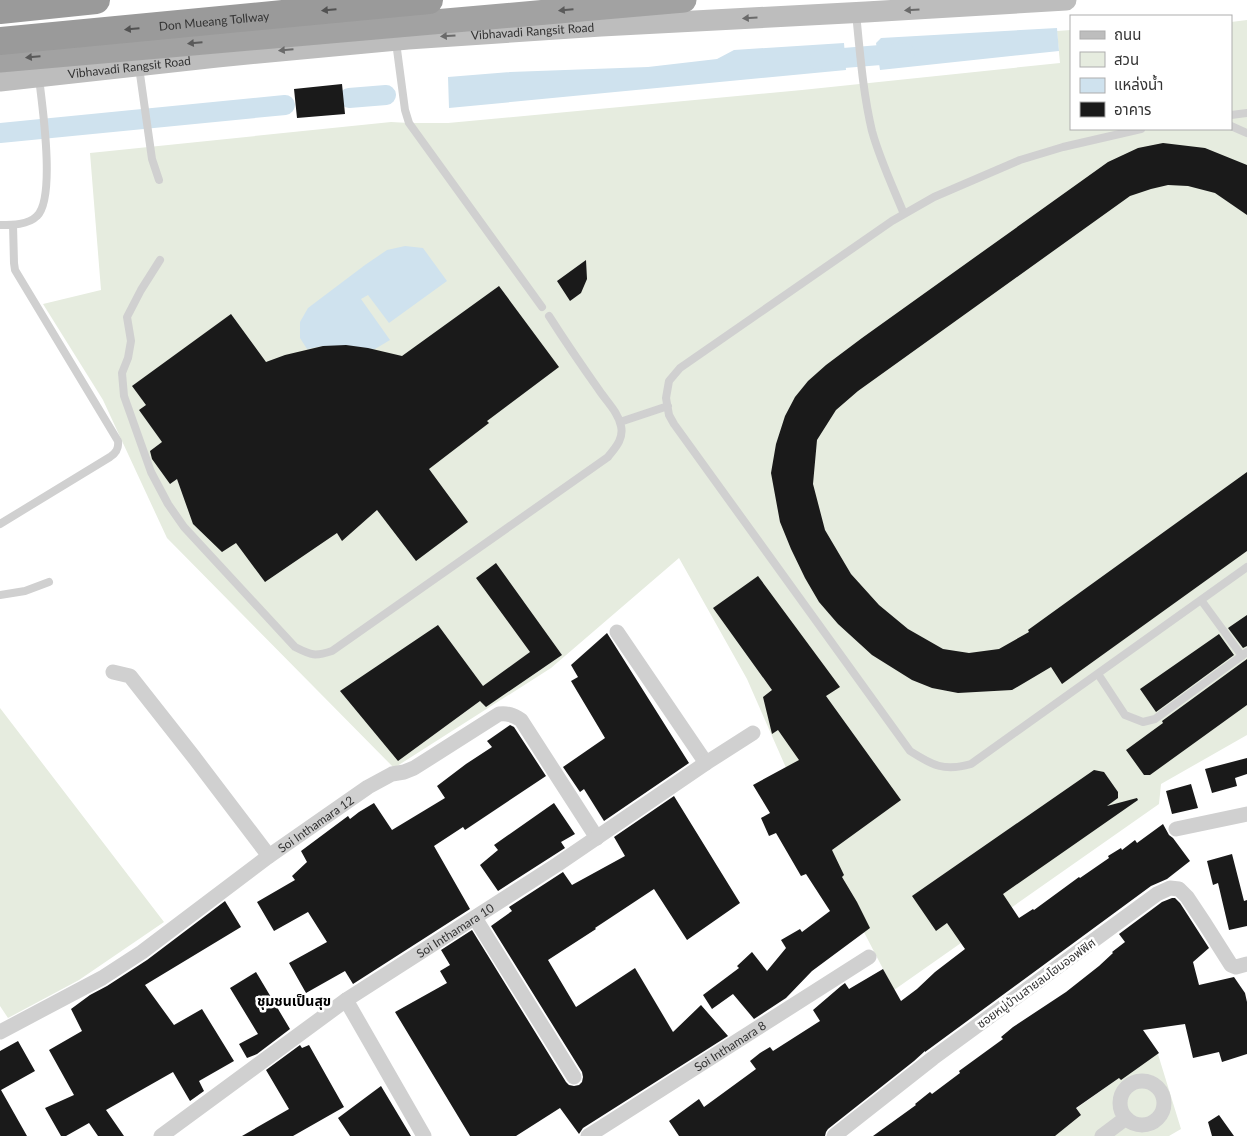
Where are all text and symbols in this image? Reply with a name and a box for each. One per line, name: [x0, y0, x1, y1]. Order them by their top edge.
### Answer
one-way arrow: [320, 6, 336, 14]
one-way arrow: [558, 6, 574, 14]
one-way arrow: [904, 6, 920, 14]
street label: Don Mueang Tollway: [158, 8, 271, 33]
one-way arrow: [742, 15, 758, 23]
legend: [1070, 15, 1232, 130]
street label: Vibhavadi Rangsit Road: [470, 19, 595, 42]
one-way arrow: [124, 25, 140, 33]
text: ถนน: [1114, 25, 1141, 43]
one-way arrow: [440, 32, 456, 40]
one-way arrow: [187, 39, 203, 47]
one-way arrow: [278, 47, 294, 55]
text: สวน: [1114, 50, 1139, 68]
street label: Vibhavadi Rangsit Road: [67, 52, 191, 81]
one-way arrow: [25, 53, 41, 61]
text: แหล่งน้ำ: [1114, 74, 1163, 93]
text: อาคาร: [1114, 100, 1151, 118]
street label: Soi Inthamara 12: [275, 792, 356, 855]
street label: Soi Inthamara 10: [413, 900, 497, 961]
street label: ซอยหมู่บ้านสายลมโฮมออฟฟิศ: [974, 935, 1098, 1031]
district label: ชุมชนเป็นสุข: [257, 992, 331, 1010]
street label: Soi Inthamara 8: [691, 1017, 768, 1074]

